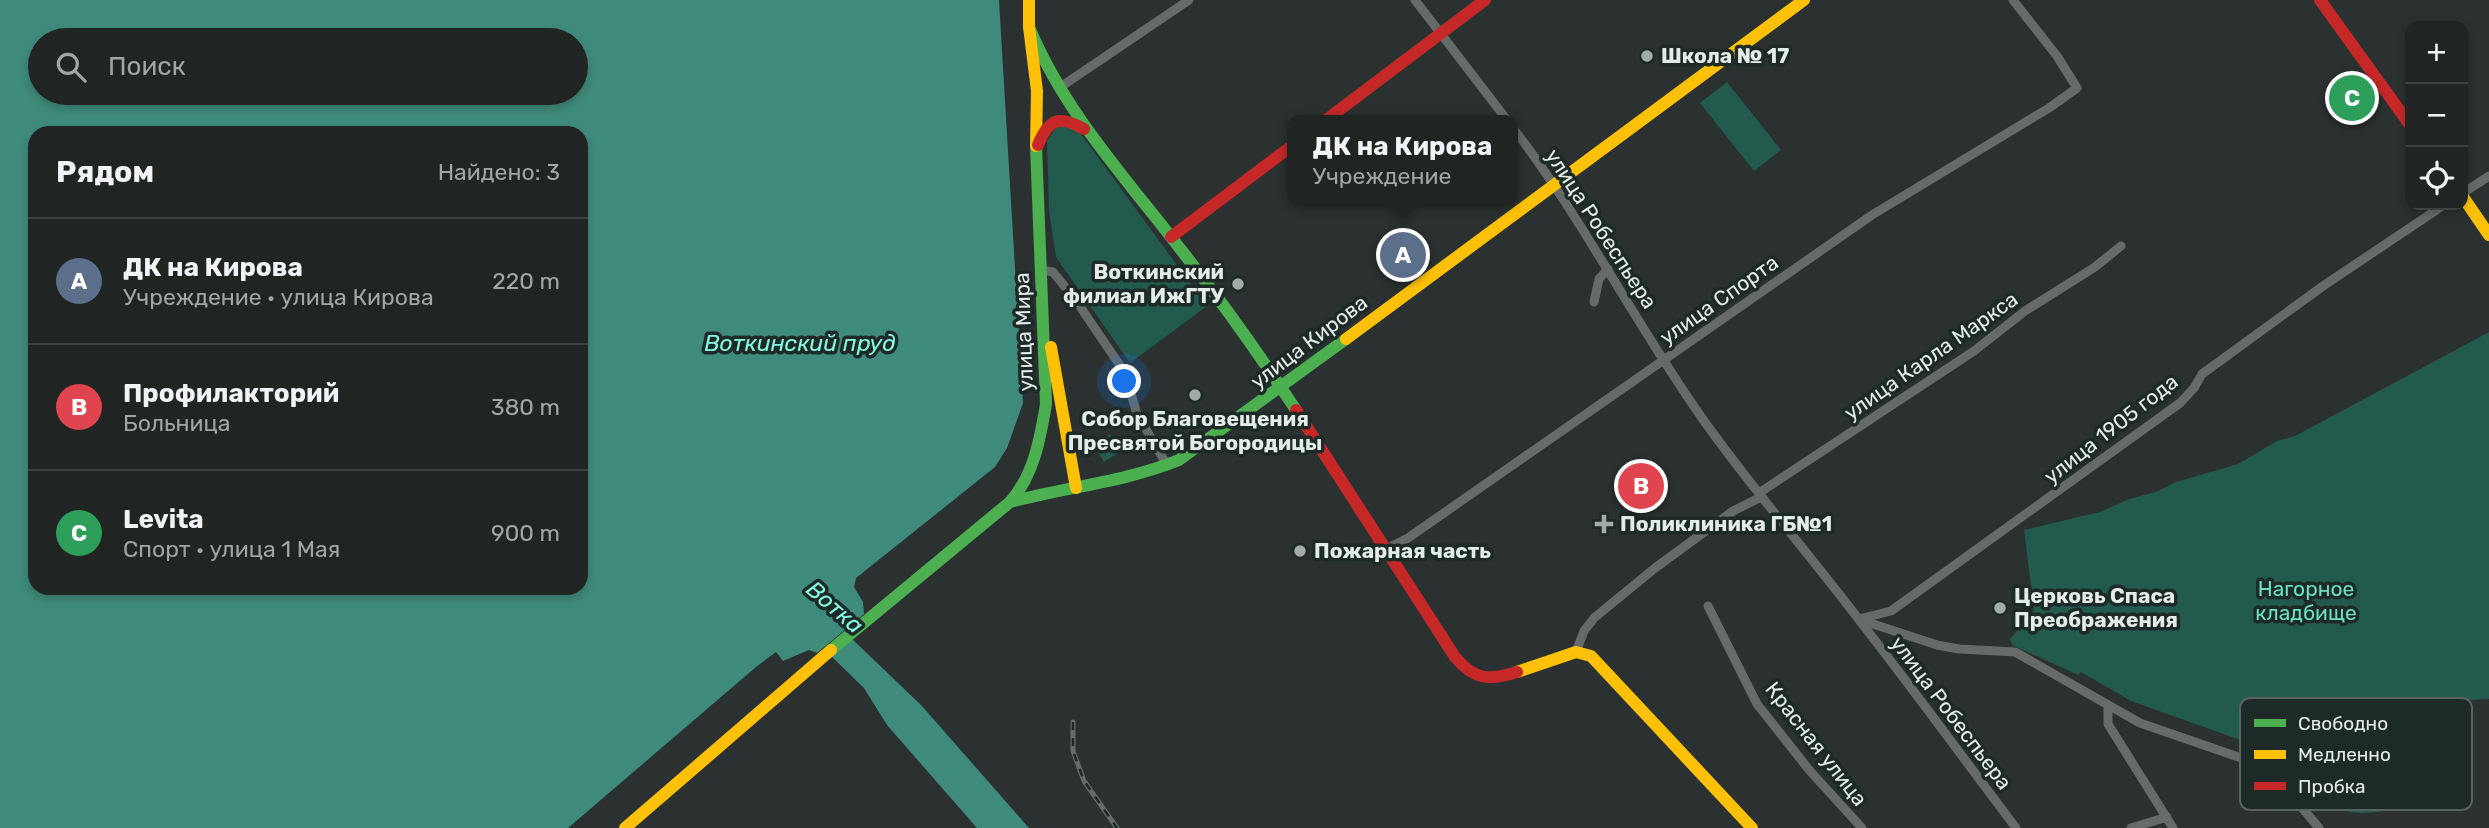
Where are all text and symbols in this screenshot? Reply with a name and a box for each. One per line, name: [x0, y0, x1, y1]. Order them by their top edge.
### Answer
map controls: [2405, 21, 2468, 210]
button: +: [2405, 21, 2468, 84]
search box: [28, 28, 588, 105]
place label: Школа № 17: [1661, 43, 1789, 68]
icon: search: [52, 48, 90, 86]
marker: Школа № 17: [1639, 48, 1655, 64]
text: Поиск: [108, 51, 186, 82]
pin: C: [2329, 72, 2375, 124]
button: −: [2405, 84, 2468, 147]
popup: [1287, 115, 1518, 206]
text: ДК на Кирова: [1313, 131, 1492, 162]
street label: улица Робеспьера: [1540, 144, 1662, 313]
button: locate: [2405, 147, 2468, 210]
text: Рядом: [56, 154, 154, 190]
text: Найдено: 3: [438, 158, 560, 186]
text: Учреждение: [1313, 162, 1451, 190]
pin: A: [1380, 229, 1426, 281]
street label: улица Спорта: [1655, 250, 1783, 350]
text: ДК на Кирова: [123, 252, 303, 283]
place label: Воткинский филиал ИжГТУ: [1063, 259, 1224, 308]
text: A: [71, 267, 87, 295]
text: 220 m: [492, 267, 560, 295]
street label: улица Мира: [1009, 272, 1038, 392]
marker: Воткинский филиал ИжГТУ: [1230, 276, 1246, 292]
text: Учреждение · улица Кирова: [123, 283, 434, 311]
street label: улица Карла Маркса: [1839, 286, 2022, 425]
street label: улица Кирова: [1245, 290, 1372, 394]
water label: Воткинский пруд: [704, 329, 896, 357]
your location: [1107, 364, 1141, 398]
street label: улица 1905 года: [2039, 369, 2183, 489]
text: Профилакторий: [123, 378, 339, 409]
marker: Собор Благовещения Пресвятой Богородицы: [1187, 387, 1203, 403]
text: B: [71, 393, 87, 421]
text: 380 m: [491, 393, 560, 421]
place label: Собор Благовещения Пресвятой Богородицы: [1068, 406, 1322, 455]
text: Больница: [123, 409, 231, 437]
pin: B: [1618, 460, 1664, 512]
text: Levita: [123, 504, 204, 535]
place label: Поликлиника ГБ№1: [1620, 511, 1832, 536]
marker: Поликлиника ГБ№1: [1594, 514, 1614, 534]
text: C: [71, 519, 87, 547]
text: 900 m: [491, 519, 560, 547]
text: Спорт · улица 1 Мая: [123, 535, 340, 563]
place label: Пожарная часть: [1314, 538, 1491, 563]
marker: Пожарная часть: [1292, 543, 1308, 559]
water label: Вотка: [801, 575, 869, 639]
park label: Нагорное кладбище: [2255, 576, 2357, 625]
place label: Церковь Спаса Преображения: [2014, 583, 2178, 632]
marker: Церковь Спаса Преображения: [1992, 600, 2008, 616]
street label: улица Робеспьера: [1886, 631, 2017, 794]
street label: Красная улица: [1760, 677, 1873, 811]
legend: [2240, 698, 2472, 810]
text: Свободно: [2298, 712, 2388, 735]
text: Медленно: [2298, 743, 2391, 766]
text: Пробка: [2298, 775, 2366, 798]

